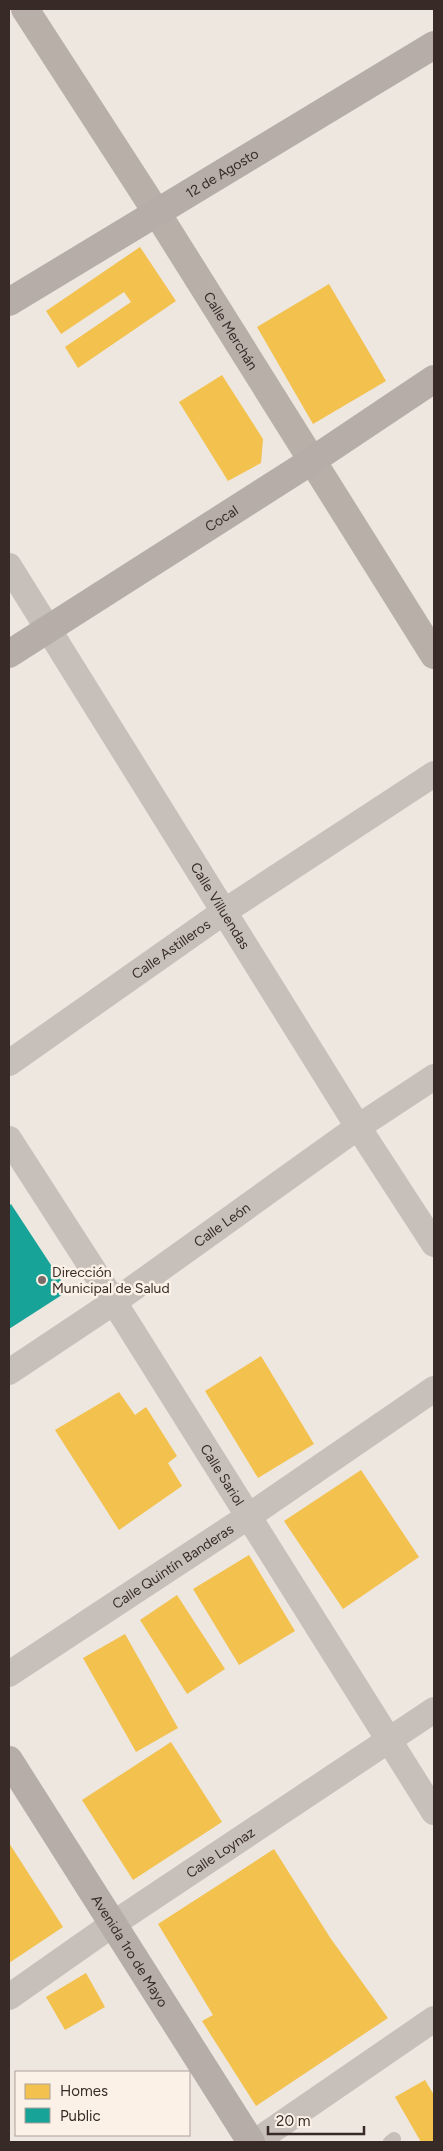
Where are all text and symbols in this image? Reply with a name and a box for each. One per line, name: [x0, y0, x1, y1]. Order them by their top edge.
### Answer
street label: 12 de Agosto: [183, 145, 262, 202]
street label: Calle Merchán: [200, 289, 261, 374]
street label: Cocal: [202, 502, 241, 536]
street label: Calle Villuendas: [187, 859, 253, 952]
street label: Calle Astilleros: [129, 916, 214, 983]
street label: Calle León: [191, 1199, 254, 1251]
place label: Dirección Municipal de Salud: [52, 1264, 170, 1297]
marker: Dirección Municipal de Salud: [36, 1274, 48, 1286]
street label: Calle Sariol: [196, 1441, 248, 1509]
street label: Calle Quintín Banderas: [109, 1521, 237, 1613]
street label: Calle Loynaz: [183, 1824, 258, 1882]
street label: Avenida 1ro de Mayo: [88, 1892, 171, 2011]
legend: [15, 2071, 190, 2136]
text: Homes: [60, 2082, 108, 2100]
scale bar: [268, 2104, 364, 2136]
text: Public: [60, 2107, 101, 2125]
text: 20 m: [276, 2112, 310, 2130]

